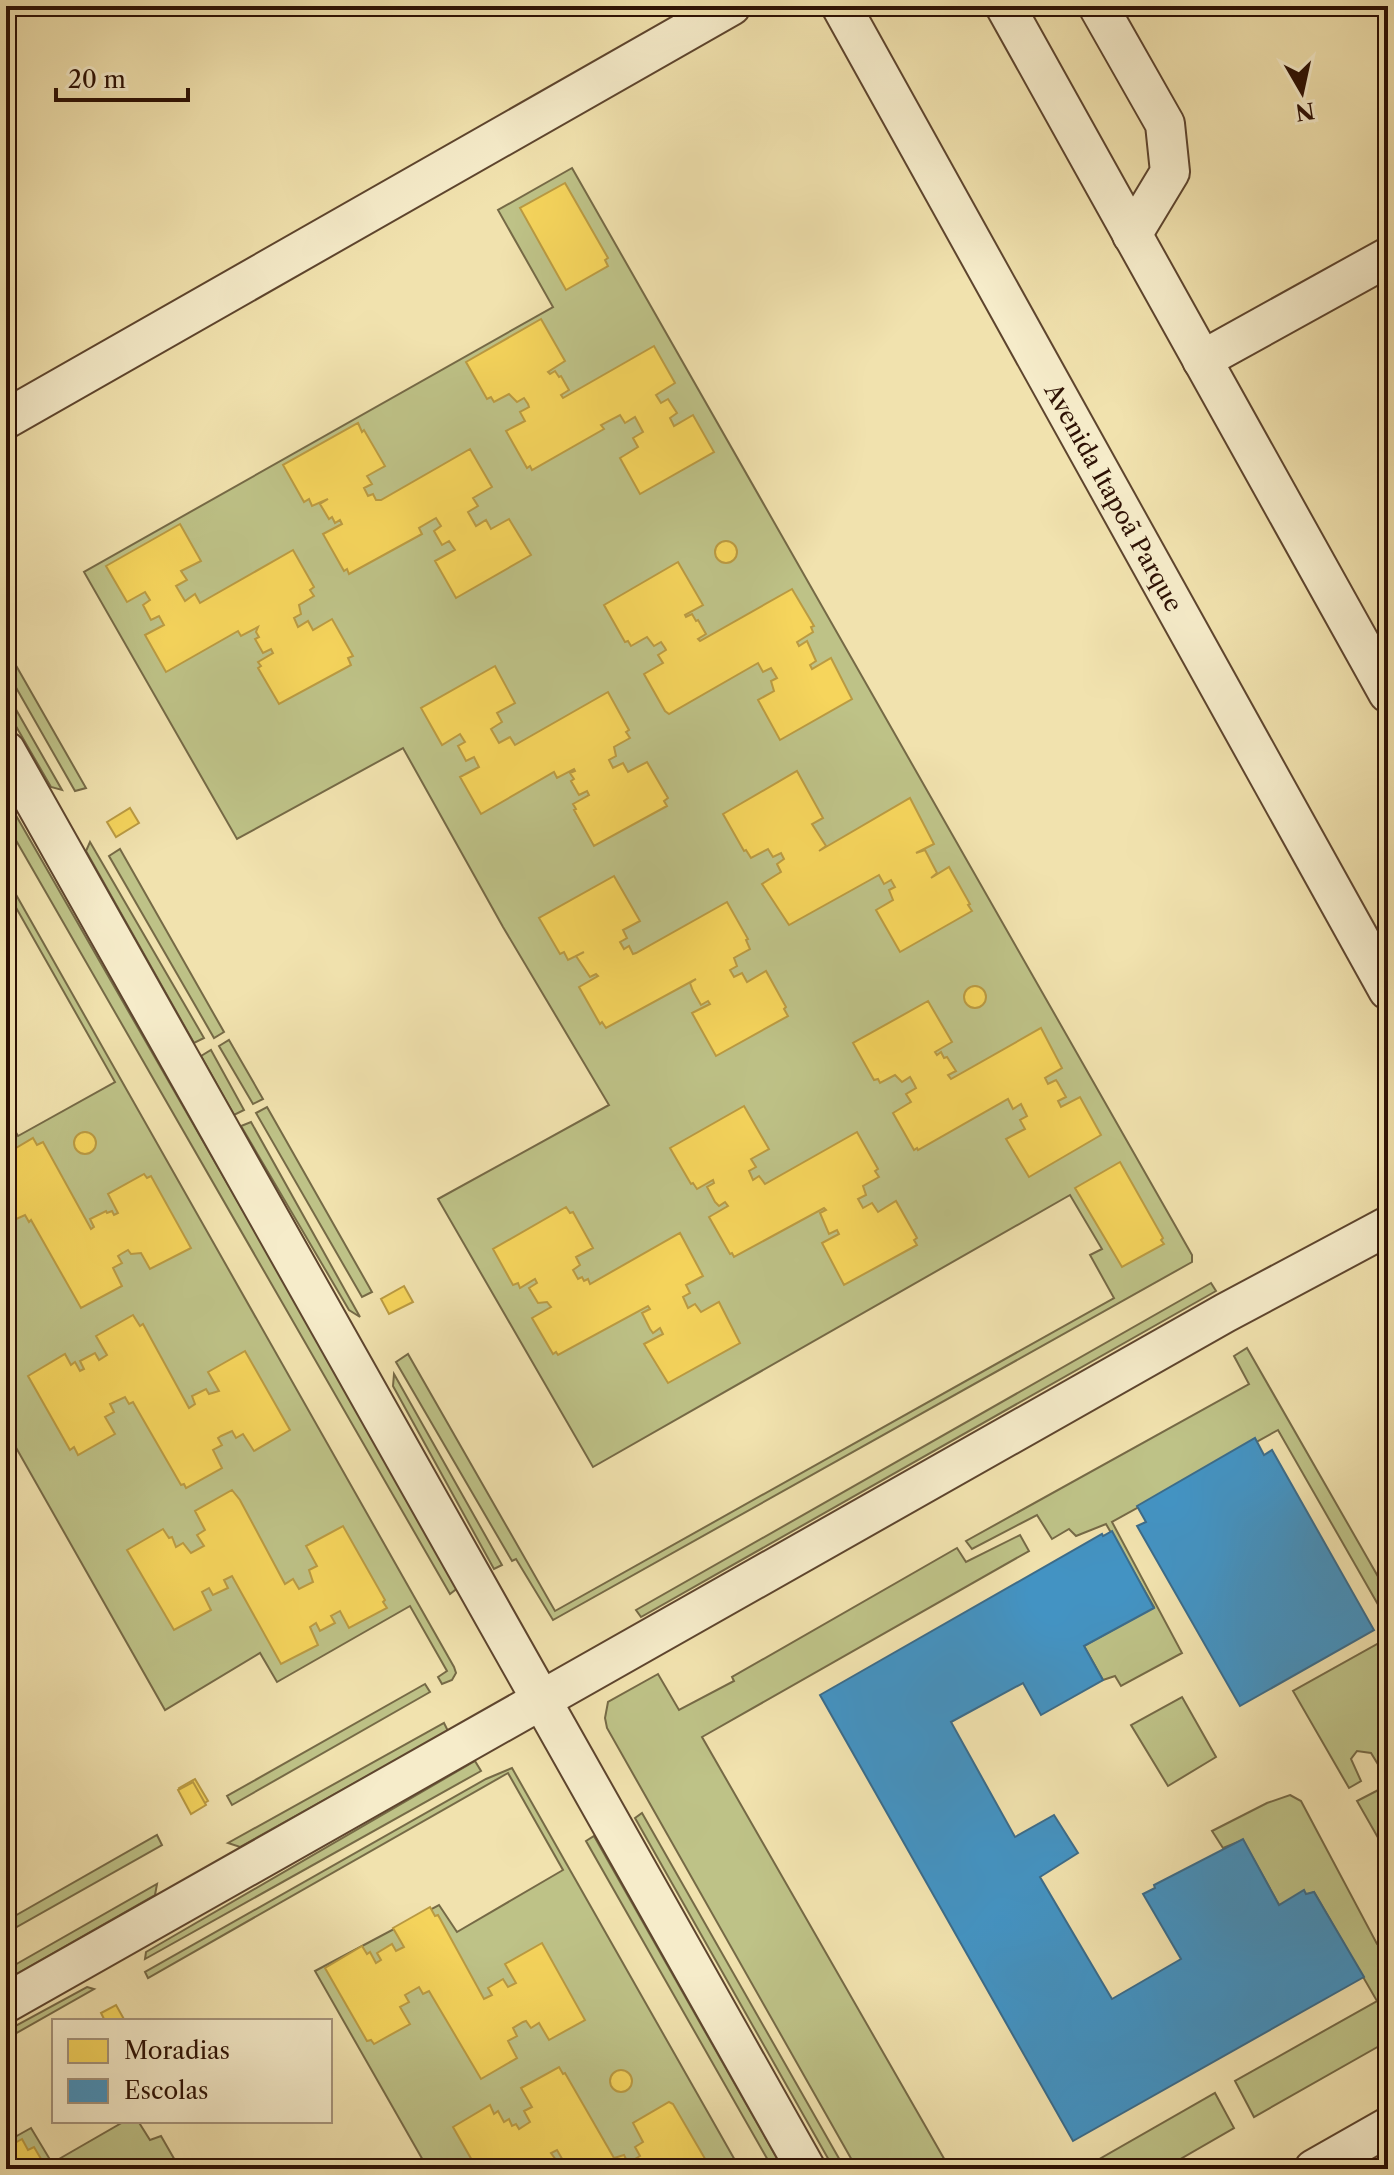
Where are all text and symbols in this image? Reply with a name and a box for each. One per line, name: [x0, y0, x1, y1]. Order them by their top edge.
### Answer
scale bar: [56, 52, 188, 102]
north arrow: [1262, 52, 1342, 132]
text: 20 m: [68, 65, 126, 94]
text: N: [1293, 96, 1317, 126]
street label: Avenida Itapoã Parque: [1039, 377, 1189, 616]
legend: [52, 2019, 332, 2123]
text: Moradias: [124, 2036, 230, 2065]
text: Escolas: [124, 2076, 209, 2105]

